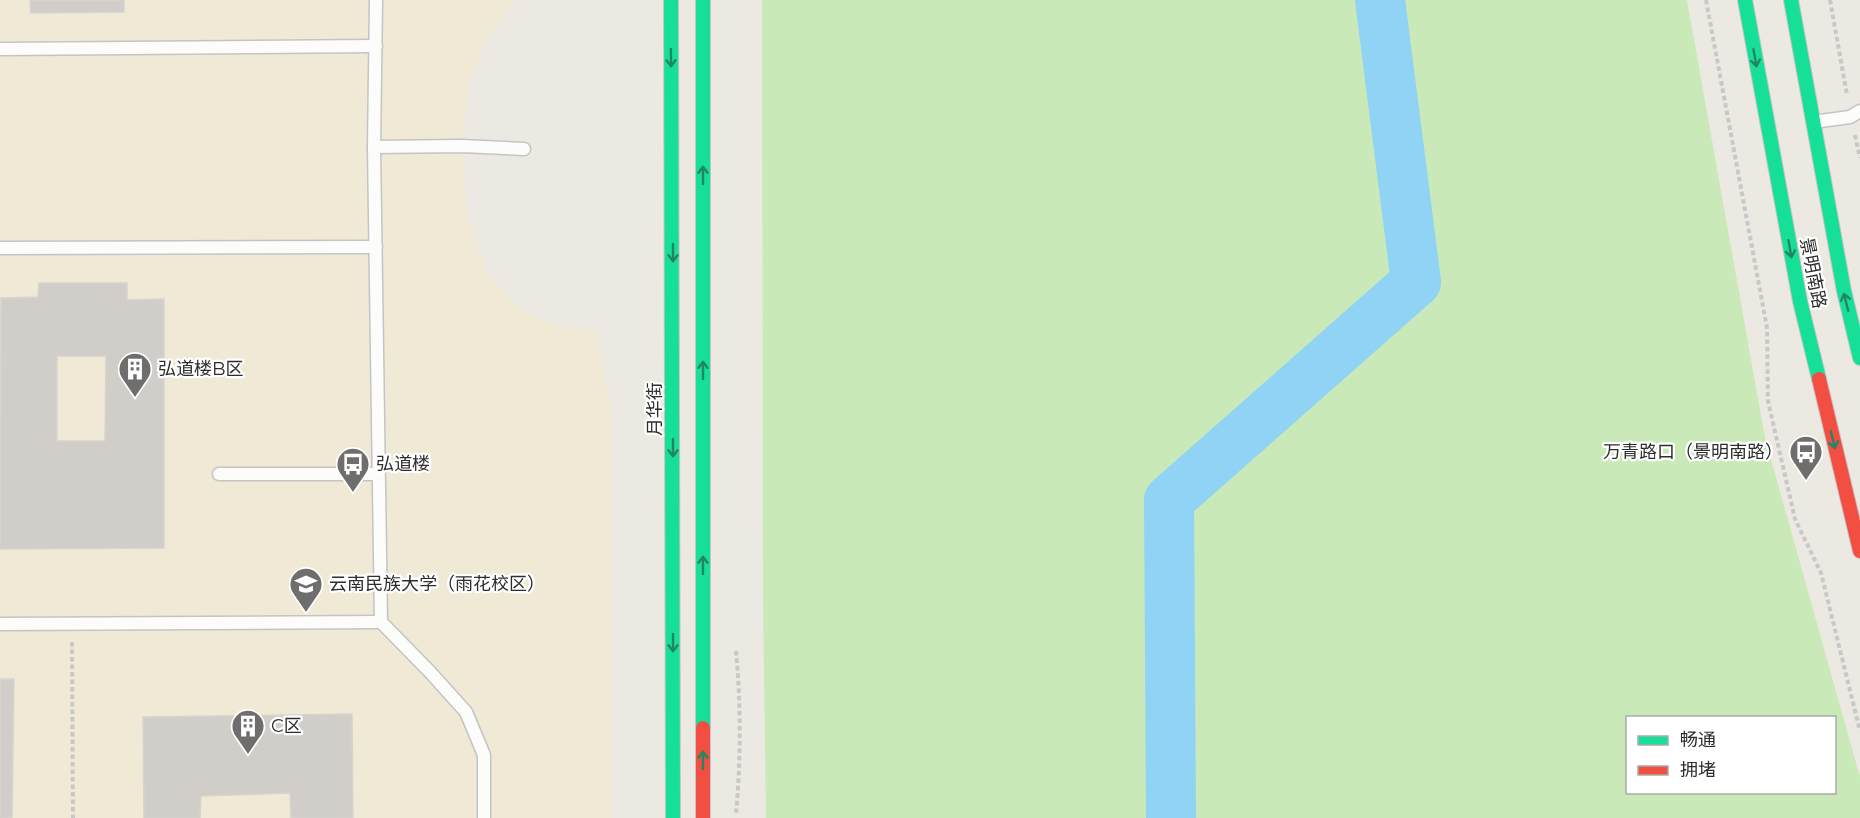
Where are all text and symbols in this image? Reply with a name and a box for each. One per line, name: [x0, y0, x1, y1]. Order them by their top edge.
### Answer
one-way arrow: [1750, 47, 1761, 67]
one-way arrow: [665, 48, 677, 68]
one-way arrow: [697, 165, 709, 185]
street label: 景明南路: [1795, 236, 1831, 310]
one-way arrow: [1785, 239, 1796, 259]
one-way arrow: [667, 243, 679, 263]
one-way arrow: [1840, 292, 1852, 311]
building icon: 弘道楼B区: [117, 351, 153, 398]
place label: 弘道楼B区: [158, 358, 244, 380]
one-way arrow: [697, 360, 709, 380]
street label: 月华街: [644, 382, 666, 436]
one-way arrow: [1828, 430, 1840, 449]
bus stop icon: 万青路口（景明南路）: [1788, 434, 1824, 481]
one-way arrow: [667, 438, 679, 458]
place label: 万青路口（景明南路）: [1603, 441, 1783, 463]
bus stop icon: 弘道楼: [335, 446, 371, 493]
place label: 弘道楼: [376, 453, 430, 475]
one-way arrow: [697, 555, 709, 575]
school or university icon: 云南民族大学（雨花校区）: [288, 566, 324, 613]
place label: 云南民族大学（雨花校区）: [329, 573, 545, 595]
one-way arrow: [667, 633, 679, 653]
building icon: C区: [230, 708, 266, 755]
place label: C区: [271, 715, 302, 737]
legend: [1626, 716, 1836, 794]
text: 畅通: [1680, 729, 1716, 751]
one-way arrow: [697, 750, 709, 770]
text: 拥堵: [1680, 759, 1716, 781]

